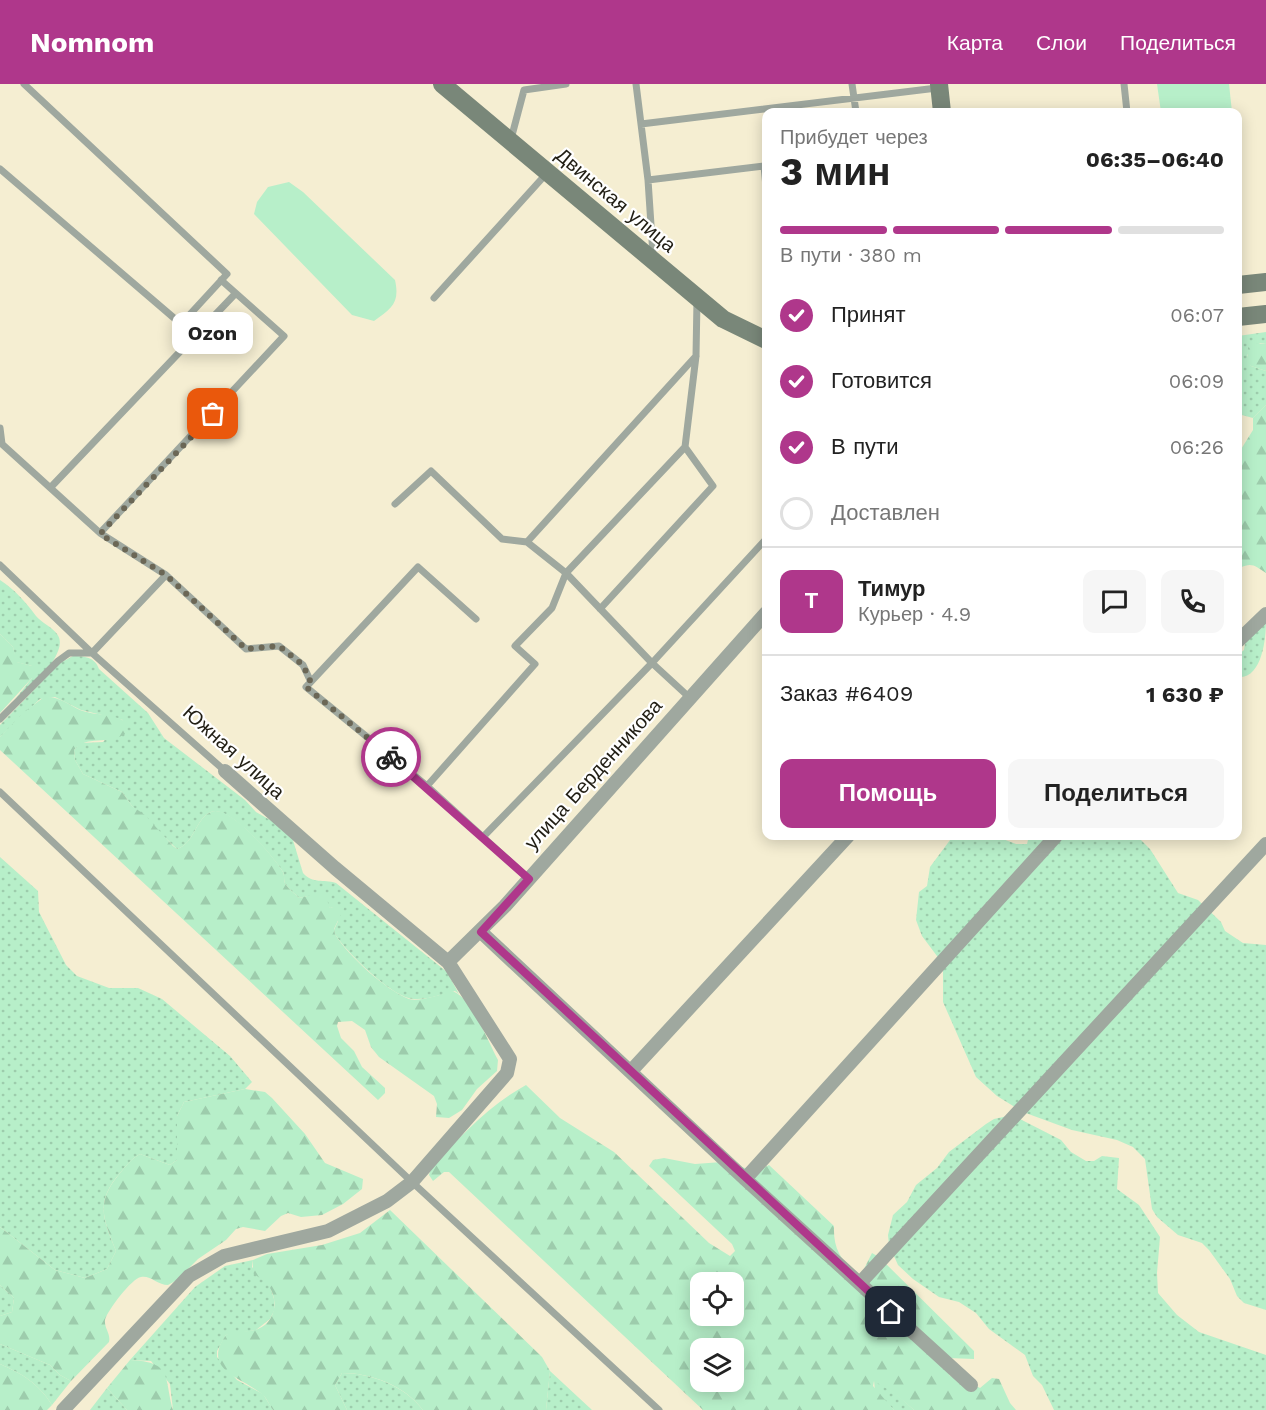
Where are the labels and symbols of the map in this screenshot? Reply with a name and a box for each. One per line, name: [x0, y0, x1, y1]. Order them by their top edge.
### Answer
street label: Двинская улица: [551, 143, 682, 258]
callout: Ozon: [172, 312, 254, 354]
pin: [187, 388, 238, 439]
street label: улица Берденникова: [519, 693, 668, 854]
street label: Южная улица: [178, 700, 290, 804]
courier: [361, 727, 421, 787]
pin: [865, 1286, 916, 1337]

